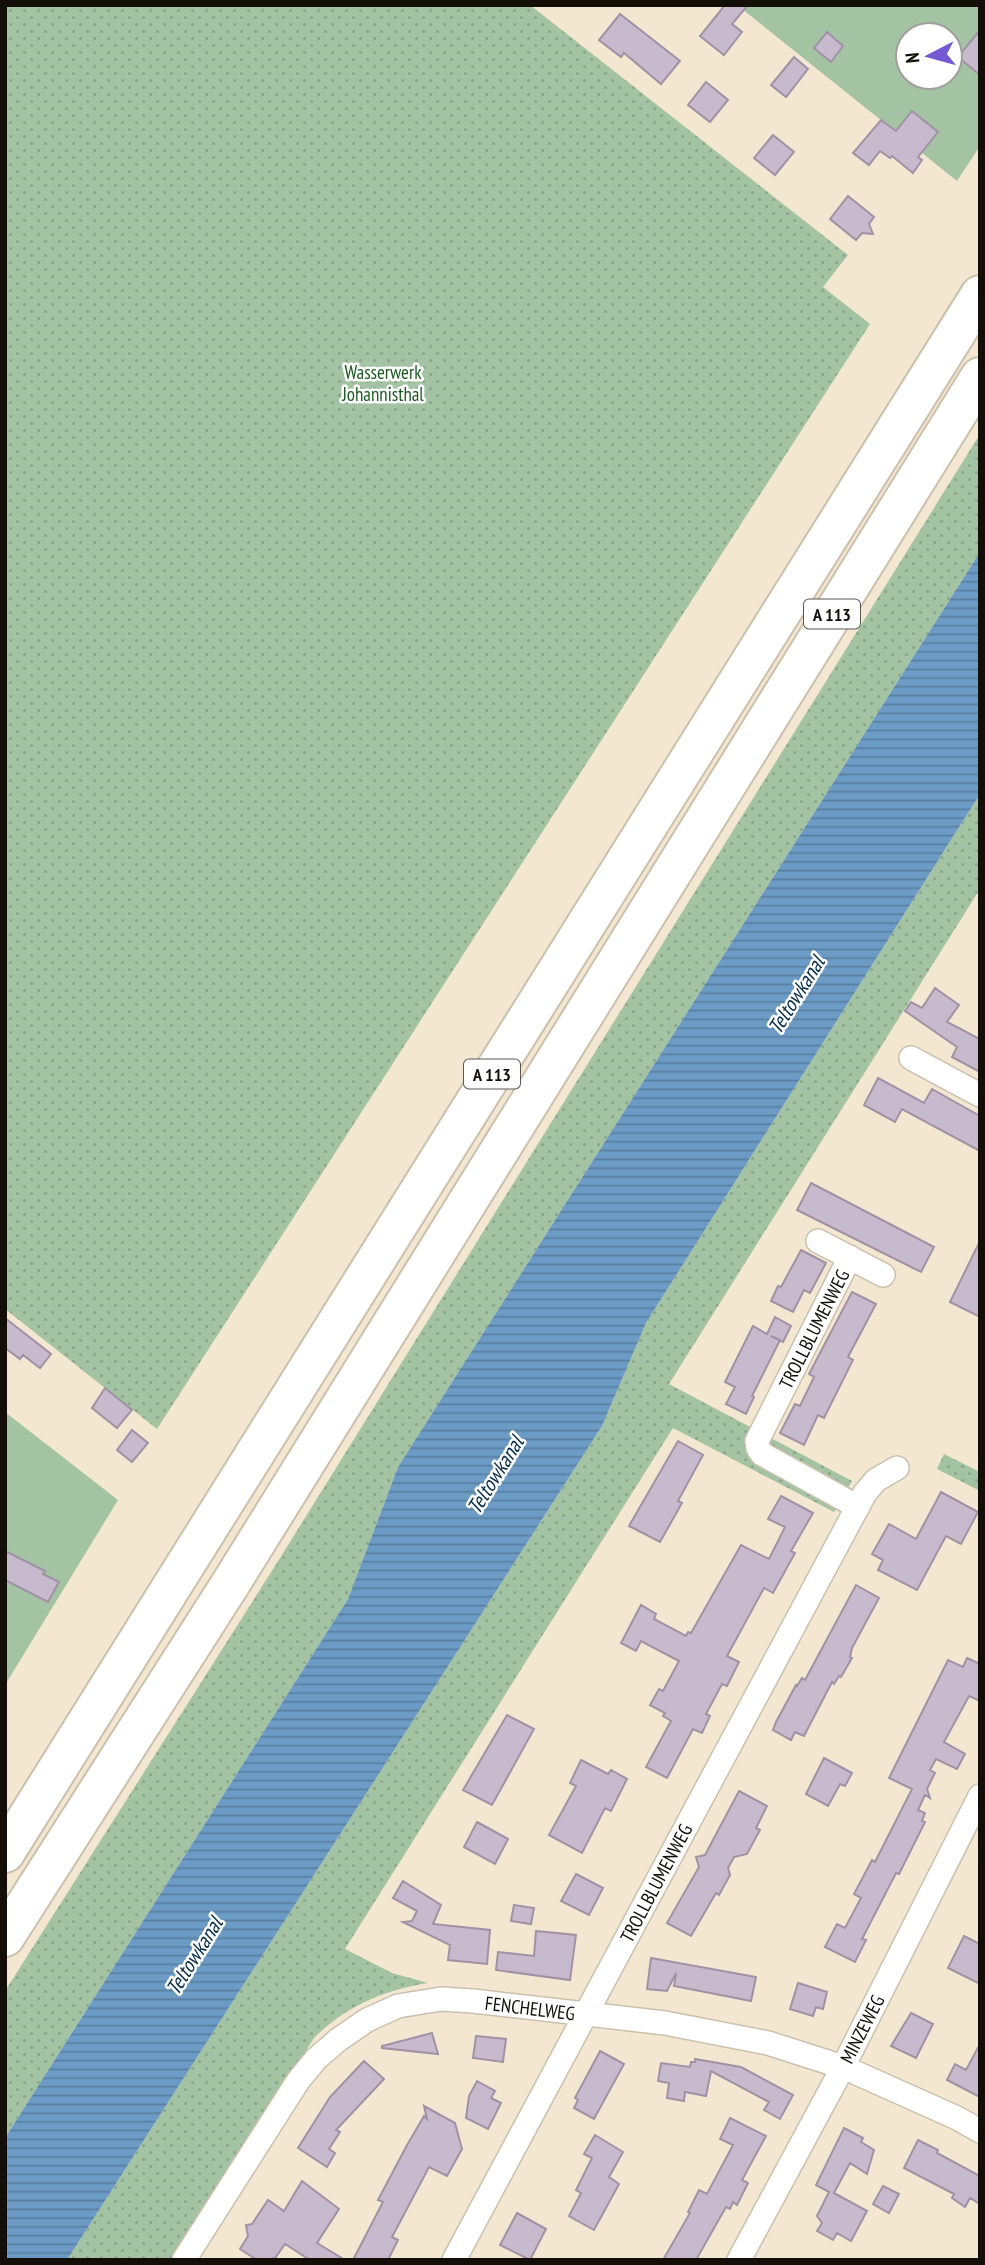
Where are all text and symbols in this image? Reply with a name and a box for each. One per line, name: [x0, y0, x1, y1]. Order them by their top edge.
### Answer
north arrow: [894, 21, 964, 91]
text: N: [900, 51, 925, 64]
park label: Wasserwerk Johannisthal: [341, 360, 424, 406]
road number: A 113: [804, 600, 860, 628]
water label: Teltowkanal: [762, 949, 832, 1039]
road number: A 113: [464, 1059, 520, 1088]
street label: TROLLBLUMENWEG: [774, 1265, 854, 1393]
water label: Teltowkanal: [461, 1429, 531, 1519]
street label: TROLLBLUMENWEG: [615, 1820, 697, 1946]
water label: Teltowkanal: [160, 1910, 230, 2000]
street label: FENCHELWEG: [484, 1991, 576, 2025]
street label: MINZEWEG: [835, 1991, 889, 2067]

